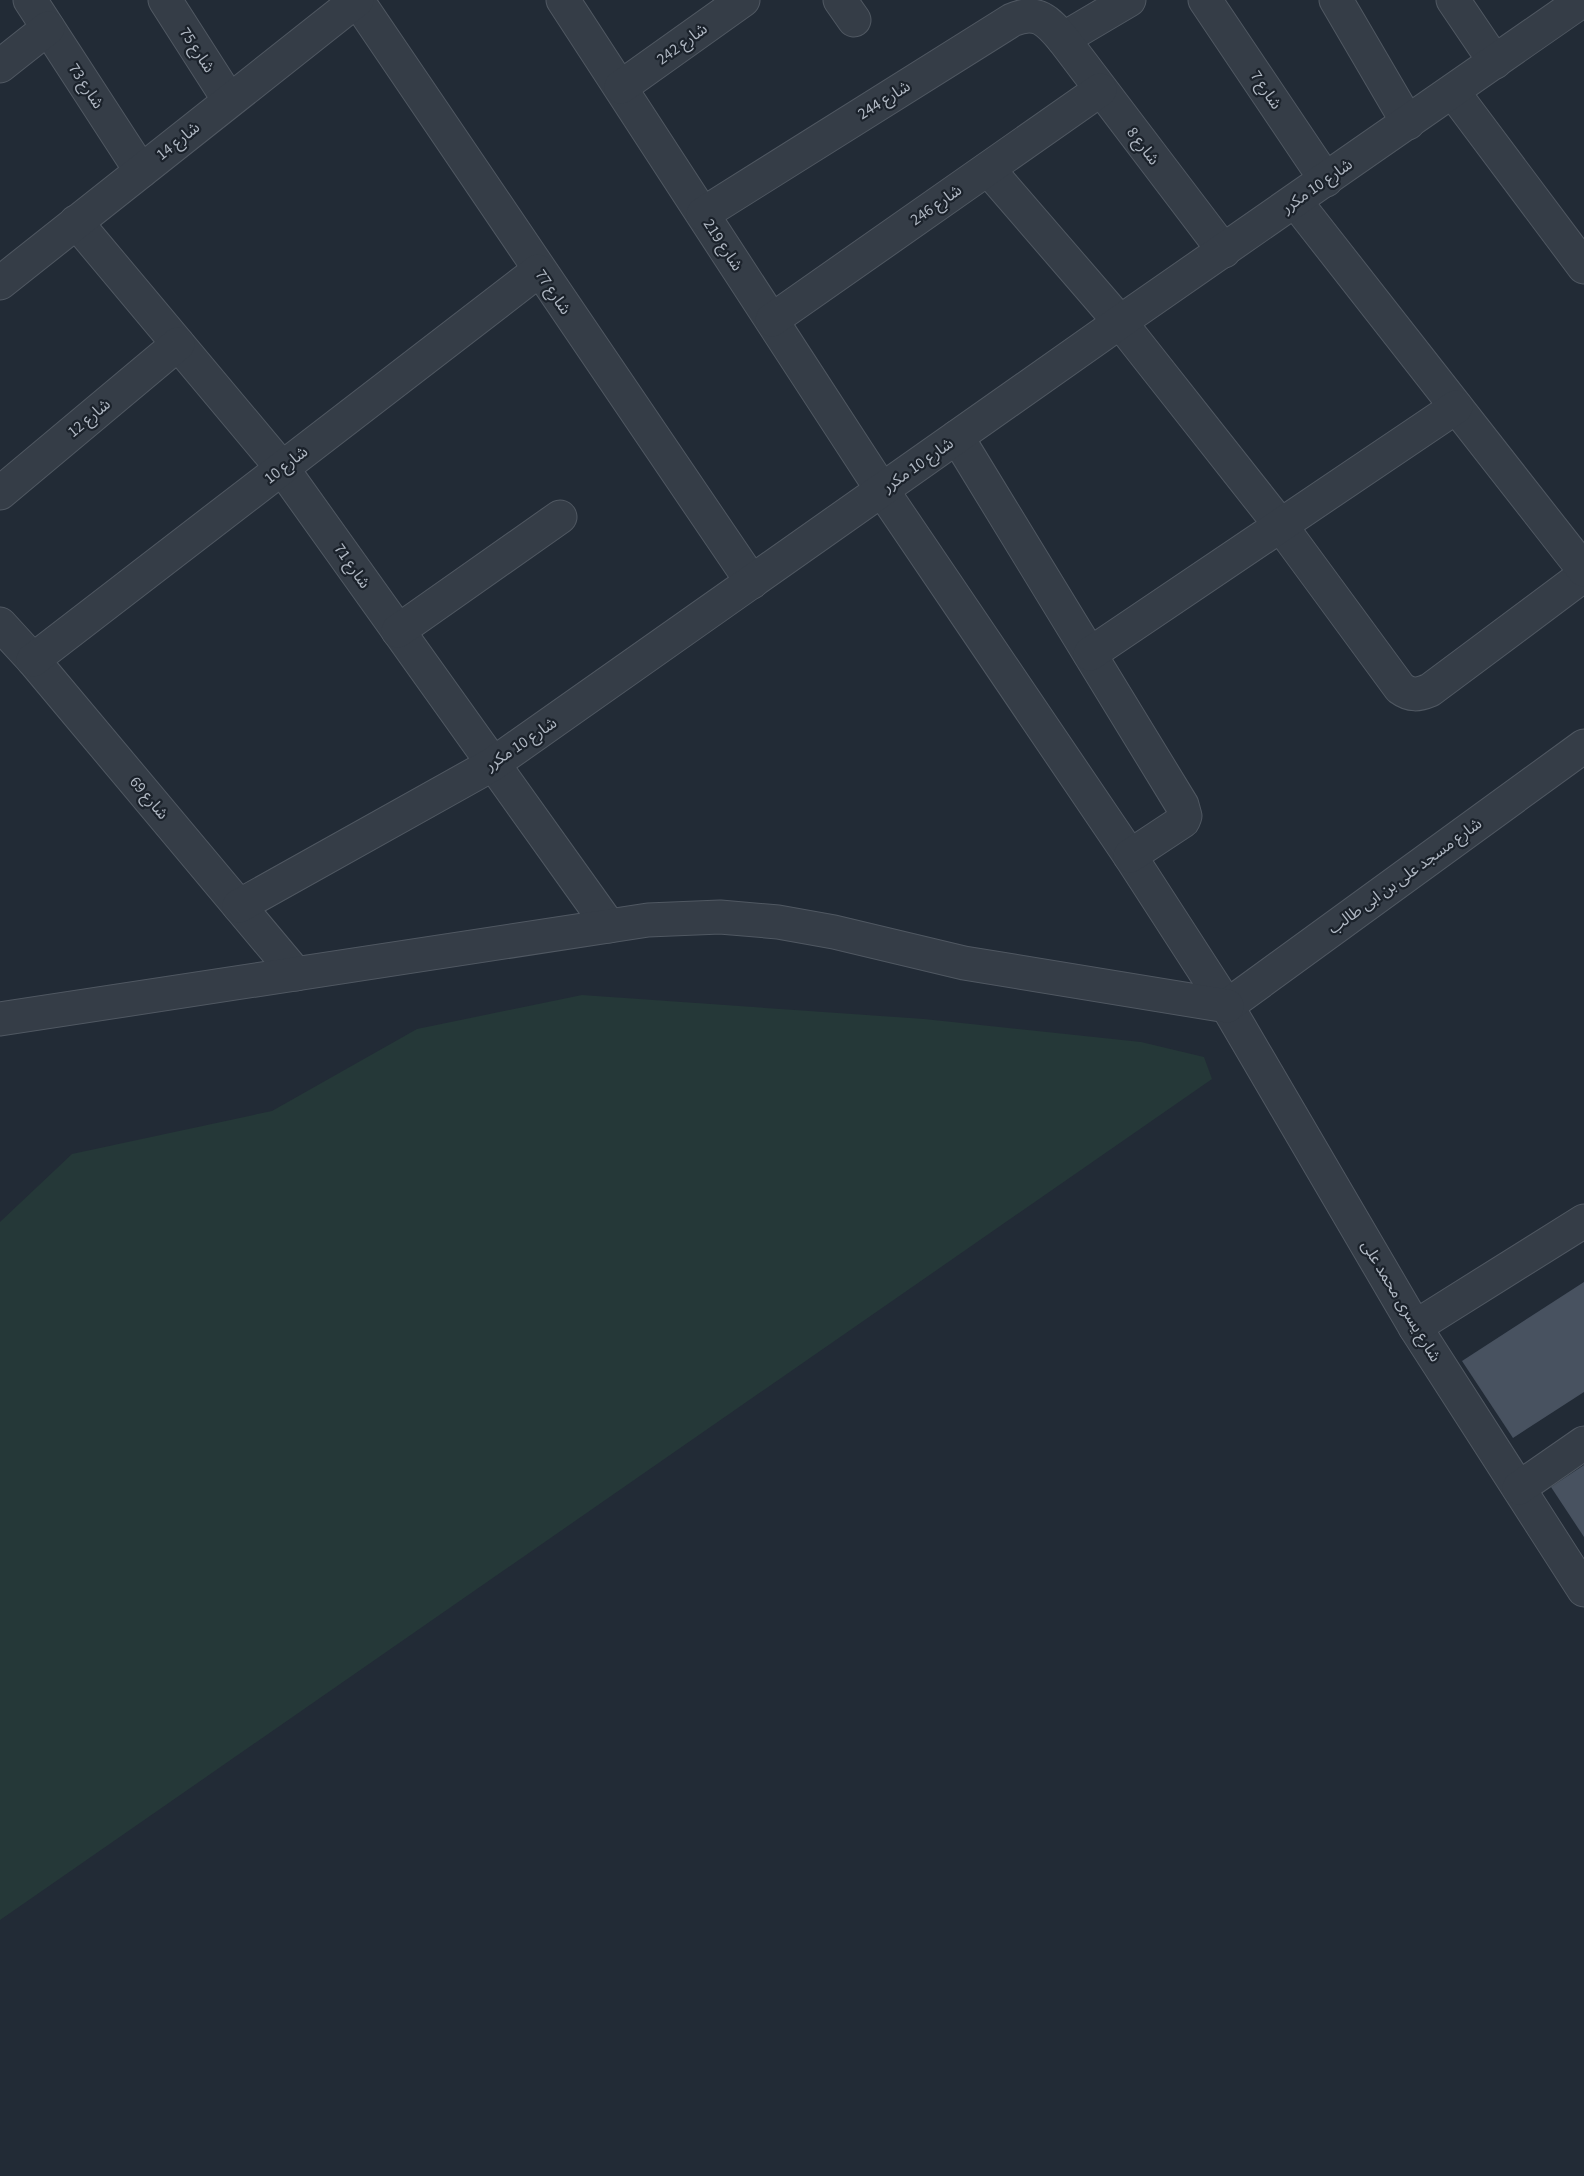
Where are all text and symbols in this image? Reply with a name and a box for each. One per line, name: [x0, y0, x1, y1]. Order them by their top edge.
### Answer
street label: شارع 242: [652, 18, 713, 71]
street label: شارع 75: [173, 23, 220, 78]
street label: شارع 73: [62, 59, 109, 114]
street label: شارع 7: [1244, 66, 1287, 114]
street label: شارع 244: [853, 75, 915, 126]
street label: شارع 14: [152, 117, 205, 166]
street label: شارع 8: [1121, 122, 1165, 170]
street label: شارع 10 مكرر: [1276, 153, 1358, 220]
street label: شارع 246: [906, 179, 967, 232]
street label: شارع 219: [697, 215, 748, 276]
street label: شارع 77: [529, 265, 576, 320]
street label: شارع 12: [63, 393, 116, 443]
street label: شارع 10 مكرر: [877, 432, 959, 499]
street label: شارع 10: [259, 441, 313, 490]
street label: شارع 71: [328, 539, 375, 593]
street label: شارع 10 مكرر: [480, 712, 562, 778]
street label: شارع 69: [124, 772, 174, 825]
street label: شارع مسجد على بن ابى طالب: [1323, 813, 1487, 940]
street label: شارع يسرى محمد على: [1355, 1236, 1446, 1367]

